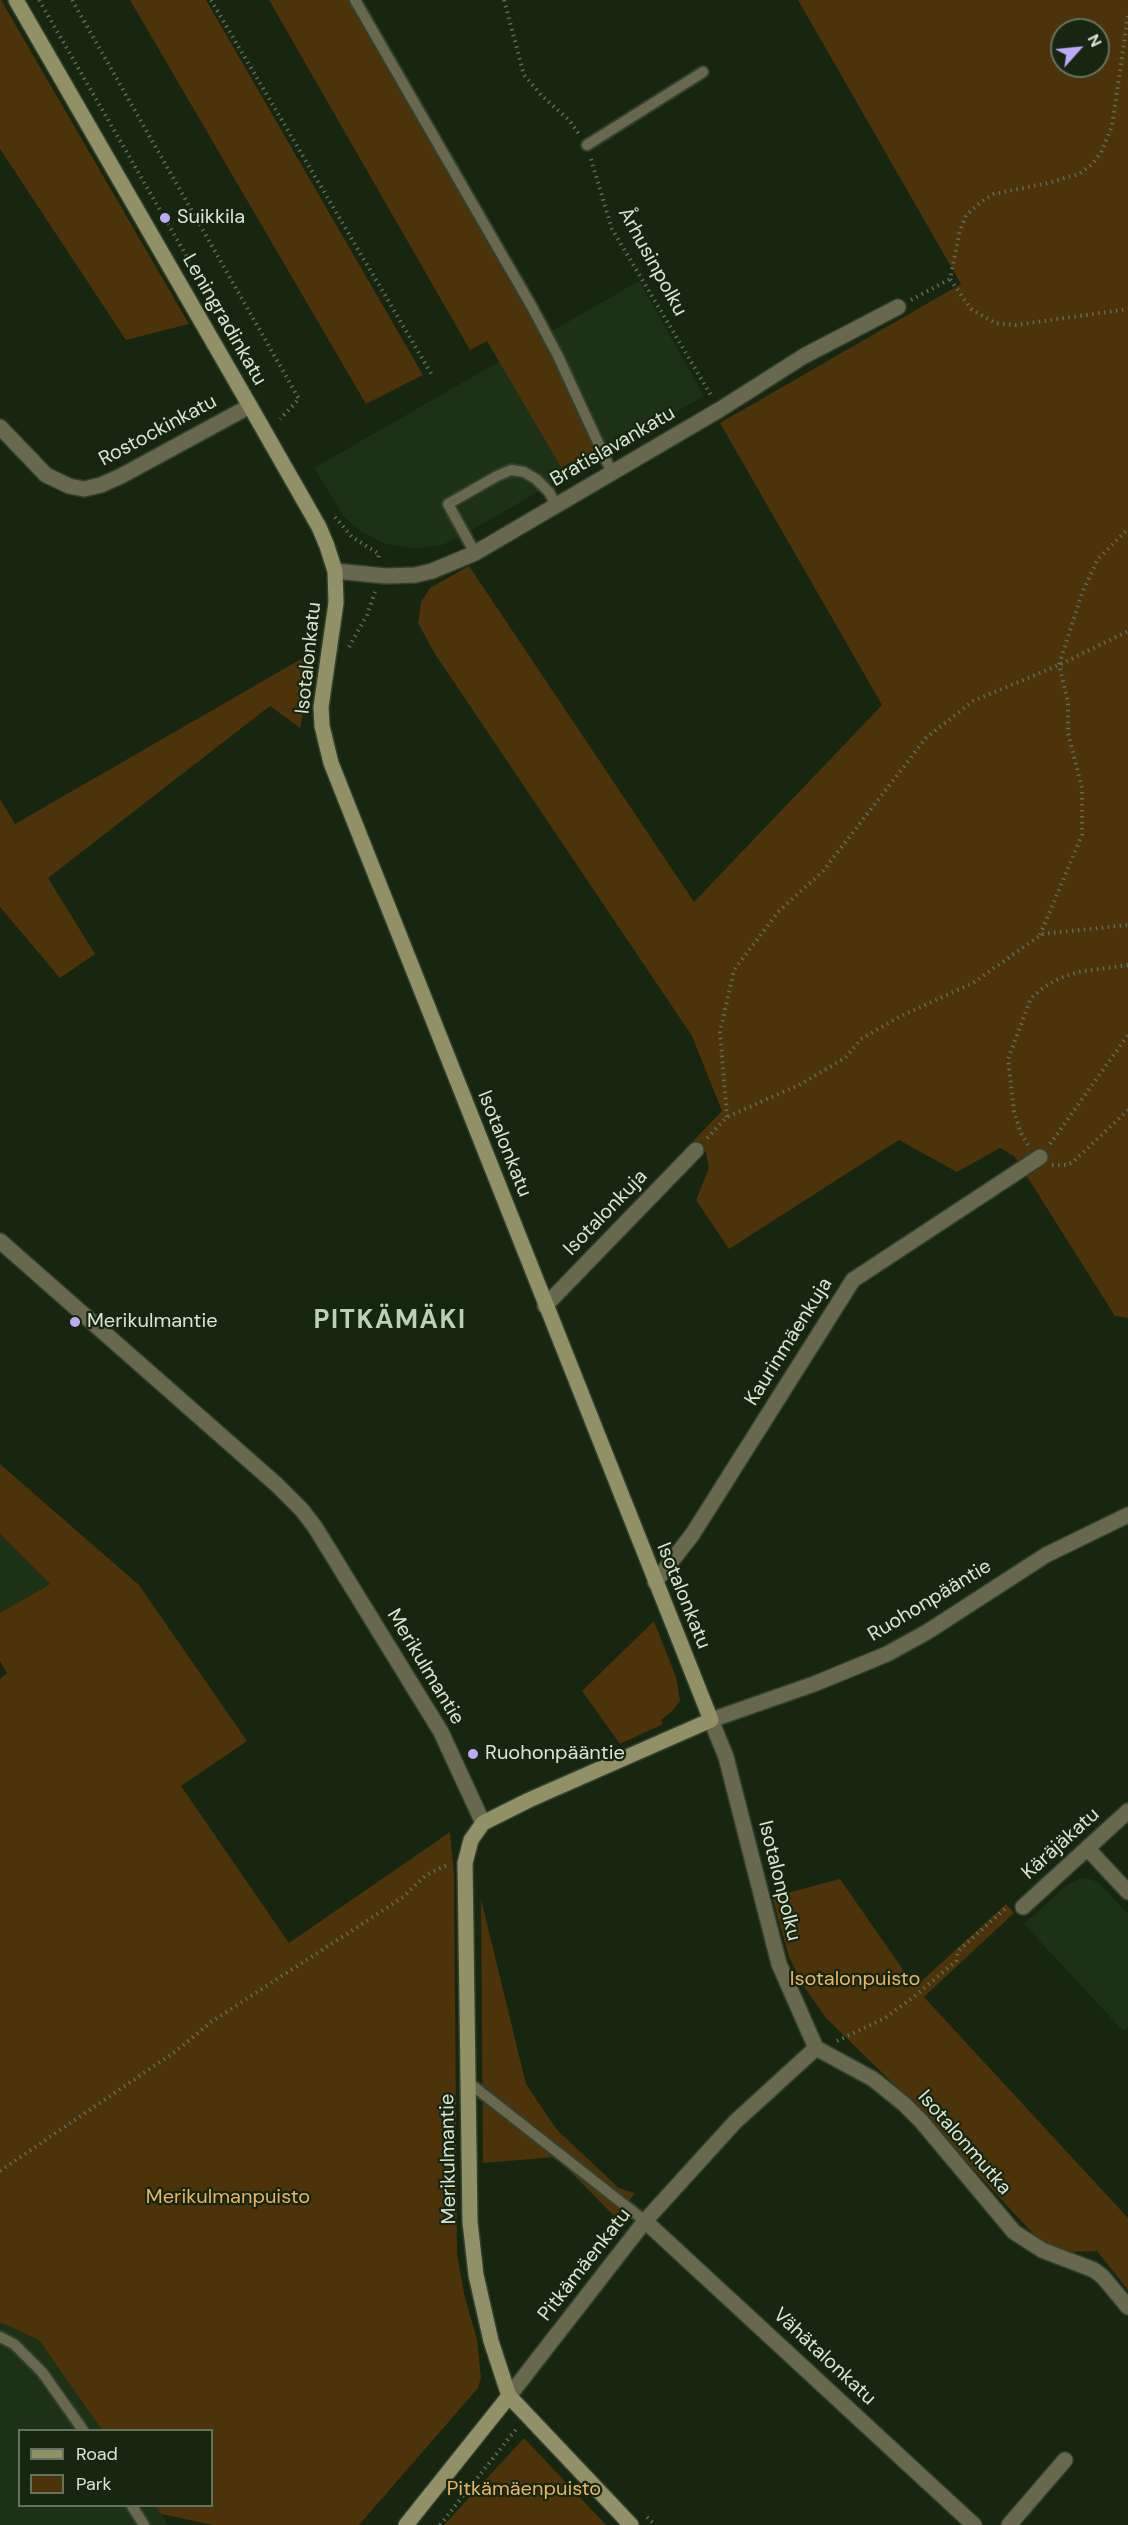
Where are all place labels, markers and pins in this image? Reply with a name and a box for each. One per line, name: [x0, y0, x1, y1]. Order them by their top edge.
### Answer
place label: Suikkila: [177, 206, 245, 230]
marker: Suikkila: [158, 211, 172, 225]
place label: Merikulmantie: [87, 1310, 218, 1334]
marker: Merikulmantie: [68, 1315, 82, 1329]
place label: Ruohonpääntie: [485, 1742, 625, 1766]
marker: Ruohonpääntie: [466, 1747, 480, 1761]

